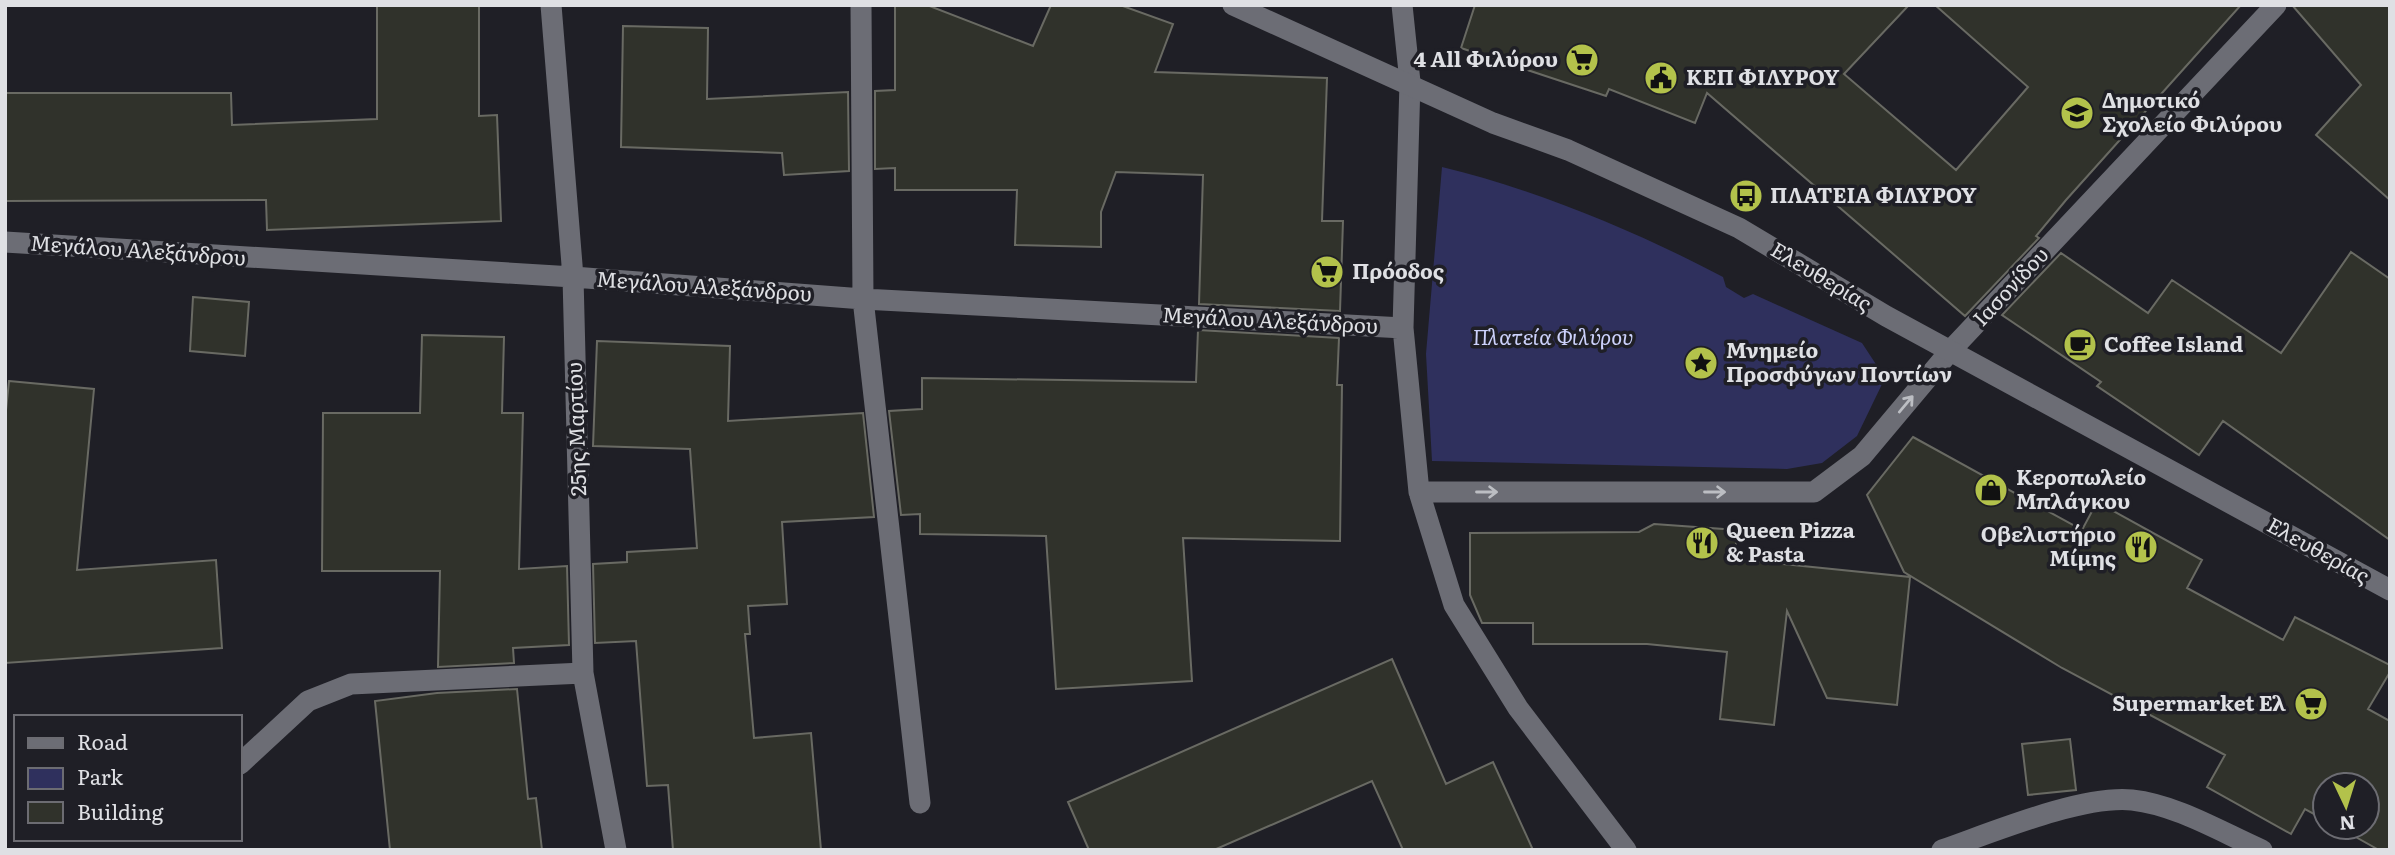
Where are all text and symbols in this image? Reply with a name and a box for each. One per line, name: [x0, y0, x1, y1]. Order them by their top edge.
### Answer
supermarket icon: 4 All Φιλύρου: [1563, 41, 1601, 79]
place label: 4 All Φιλύρου: [1414, 42, 1558, 73]
public building icon: ΚΕΠ ΦΙΛΥΡΟΥ: [1642, 59, 1680, 97]
place label: ΚΕΠ ΦΙΛΥΡΟΥ: [1686, 60, 1840, 91]
place label: Δημοτικό Σχολείο Φιλύρου: [2102, 83, 2282, 138]
school or university icon: Δημοτικό Σχολείο Φιλύρου: [2058, 94, 2096, 132]
bus stop icon: ΠΛΑΤΕΙΑ ΦΙΛΥΡΟΥ: [1727, 177, 1765, 215]
place label: ΠΛΑΤΕΙΑ ΦΙΛΥΡΟΥ: [1770, 178, 1977, 209]
street label: Μεγάλου Αλεξάνδρου: [29, 226, 247, 272]
street label: Ελευθερίας: [1766, 233, 1879, 317]
street label: Ιασονίδου: [1964, 239, 2054, 332]
supermarket icon: Πρόοδος: [1308, 253, 1346, 291]
place label: Πρόοδος: [1352, 254, 1444, 285]
street label: Μεγάλου Αλεξάνδρου: [595, 262, 813, 308]
street label: Μεγάλου Αλεξάνδρου: [1161, 297, 1379, 340]
park label: Πλατεία Φιλύρου: [1473, 320, 1633, 351]
cafe icon: Coffee Island: [2061, 326, 2099, 364]
place label: Coffee Island: [2104, 327, 2244, 358]
place label: Μνημείο Προσφύγων Ποντίων: [1726, 333, 1952, 388]
place icon: Μνημείο Προσφύγων Ποντίων: [1682, 344, 1720, 382]
street label: 25ης Μαρτίου: [557, 362, 592, 497]
one-way arrow: [1898, 395, 1914, 413]
place label: Κεροπωλείο Μπλάγκου: [2016, 460, 2146, 515]
shop icon: Κεροπωλείο Μπλάγκου: [1972, 471, 2010, 509]
one-way arrow: [1475, 485, 1498, 499]
one-way arrow: [1703, 485, 1726, 499]
street label: Ελευθερίας: [2262, 508, 2376, 590]
place label: Queen Pizza & Pasta: [1726, 513, 1856, 568]
place label: Οβελιστήριο Μίμης: [1981, 517, 2116, 572]
restaurant icon: Queen Pizza & Pasta: [1683, 524, 1721, 562]
restaurant icon: Οβελιστήριο Μίμης: [2122, 528, 2160, 566]
supermarket icon: Supermarket Ελ: [2292, 685, 2330, 723]
place label: Supermarket Ελ: [2112, 686, 2286, 717]
legend: [14, 715, 242, 841]
text: Road: [77, 725, 128, 756]
text: Park: [77, 760, 123, 791]
north arrow: [2311, 771, 2381, 841]
text: Building: [77, 795, 164, 826]
text: N: [2338, 809, 2356, 838]

